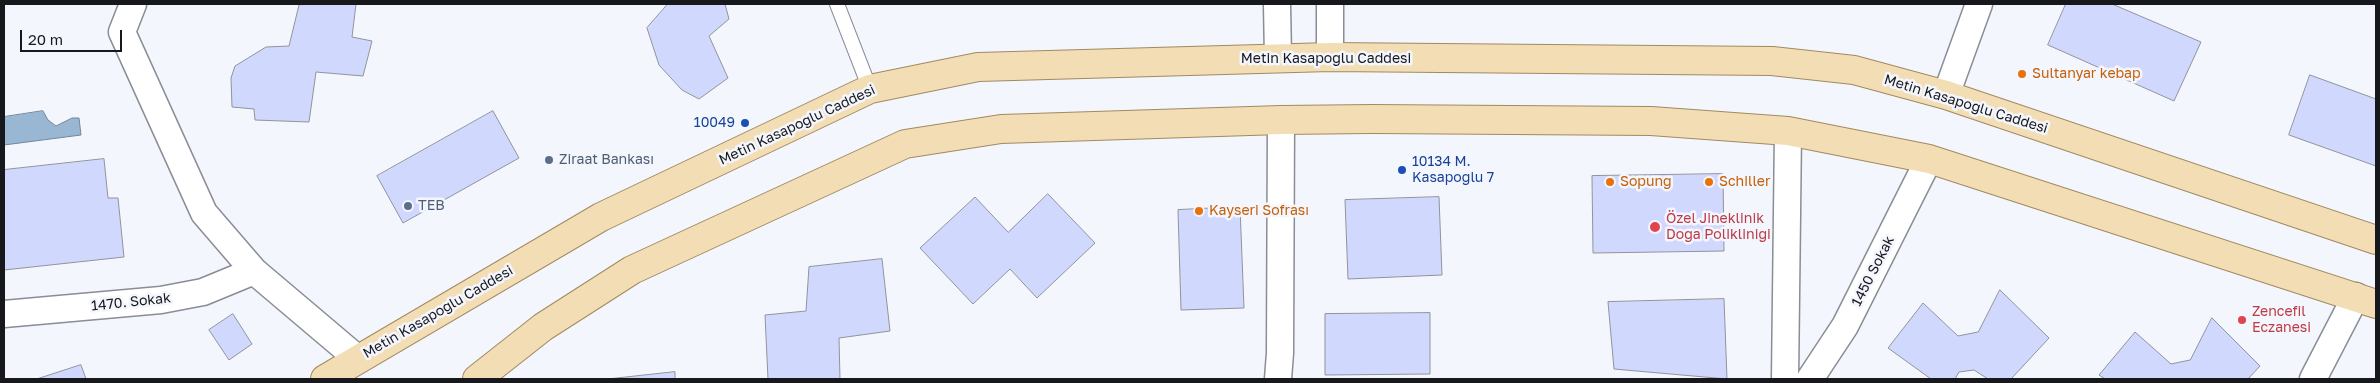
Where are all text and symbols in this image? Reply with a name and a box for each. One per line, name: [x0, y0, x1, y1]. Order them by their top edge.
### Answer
scale bar: [22, 20, 125, 52]
text: 20 m: [28, 30, 63, 48]
street label: Metin Kasapoğlu Caddesi: [1241, 51, 1411, 67]
place label: Sultanyar kebap: [2032, 66, 2141, 82]
marker: Sultanyar kebap: [2016, 68, 2028, 80]
street label: Metin Kasapoğlu Caddesi: [1882, 71, 2050, 137]
street label: Metin Kasapoğlu Caddesi: [716, 81, 878, 169]
place label: 10049: [694, 115, 735, 131]
marker: 10049: [739, 117, 751, 129]
place label: Ziraat Bankası: [559, 152, 654, 168]
marker: Ziraat Bankası: [543, 154, 555, 166]
place label: 10134 M. Kasapoğlu 7: [1412, 154, 1494, 186]
marker: 10134 M. Kasapoğlu 7: [1396, 164, 1408, 176]
place label: Sopung: [1620, 174, 1672, 190]
place label: Schiller: [1719, 174, 1770, 190]
marker: Sopung: [1604, 176, 1616, 188]
marker: Schiller: [1703, 176, 1715, 188]
place label: TEB: [418, 198, 445, 214]
marker: TEB: [402, 200, 414, 212]
place label: Kayseri Sofrası: [1209, 203, 1309, 219]
marker: Kayseri Sofrası: [1193, 205, 1205, 217]
place label: Özel Jineklinik Doğa Polikliniği: [1666, 211, 1771, 243]
marker: Özel Jineklinik Doğa Polikliniği: [1648, 220, 1662, 234]
street label: 1450 Sokak: [1848, 233, 1898, 309]
street label: Metin Kasapoğlu Caddesi: [360, 262, 516, 362]
street label: 1470. Sokak: [90, 289, 172, 315]
place label: Zencefil Eczanesi: [2252, 304, 2311, 336]
marker: Zencefil Eczanesi: [2236, 314, 2248, 326]

